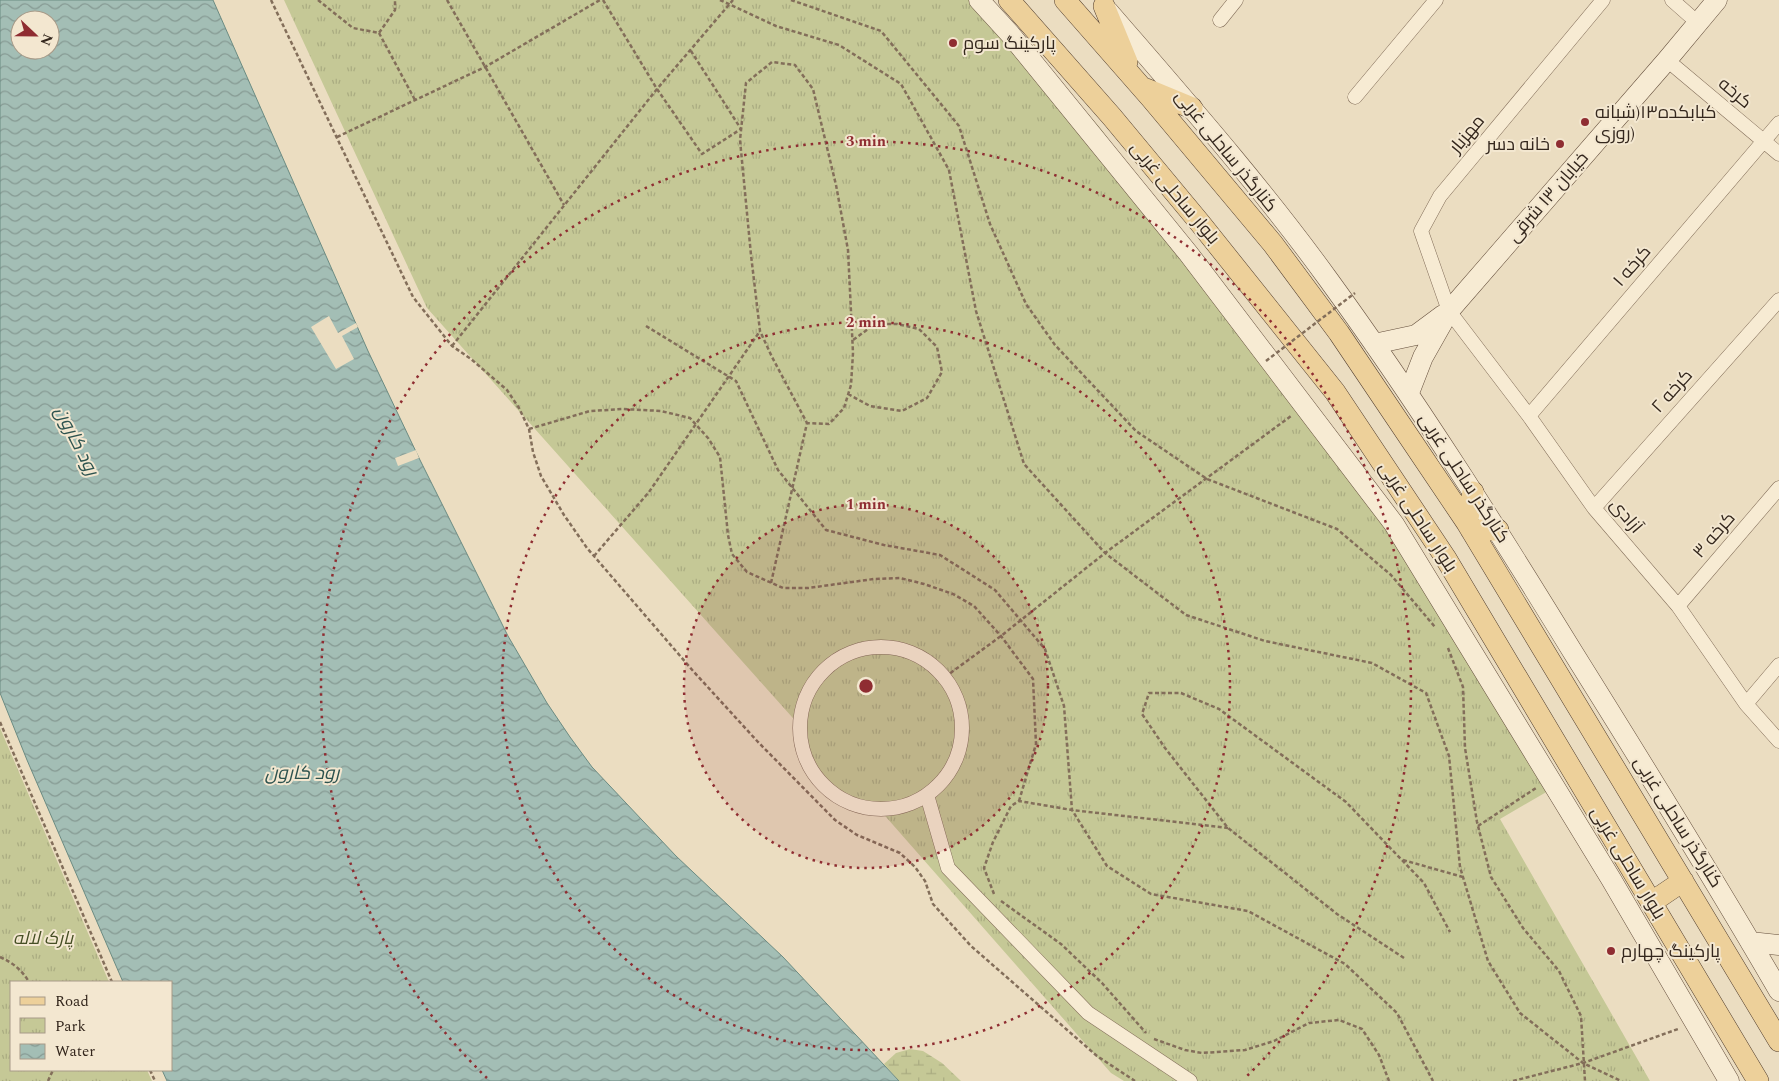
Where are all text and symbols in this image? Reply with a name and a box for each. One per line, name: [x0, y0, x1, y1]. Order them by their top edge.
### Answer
north arrow: [10, 10, 60, 60]
text: N: [35, 30, 58, 49]
place label: پارکینگ سوم: [963, 30, 1056, 57]
marker: پارکینگ سوم: [947, 37, 959, 49]
street label: کرخه: [1712, 71, 1758, 115]
street label: کنارگذر ساحلی غربی: [1168, 84, 1284, 218]
place label: کبابکده۱۳(شبانه روزی): [1595, 99, 1717, 147]
street label: مهزیار: [1442, 109, 1491, 160]
marker: کبابکده۱۳(شبانه روزی): [1579, 116, 1591, 128]
text: 3 min: [846, 130, 886, 153]
place label: خانه دسر: [1485, 131, 1550, 158]
street label: بلوار ساحلی غربی: [1124, 135, 1226, 251]
marker: خانه دسر: [1554, 138, 1566, 150]
street label: خیابان ۱۳ شرقی: [1501, 146, 1595, 248]
street label: کرخه ۱: [1606, 239, 1658, 293]
text: 2 min: [846, 311, 886, 334]
street label: کرخه ۲: [1645, 363, 1699, 419]
water label: رود کارون: [46, 401, 107, 483]
street label: کنارگذر ساحلی غربی: [1412, 408, 1516, 548]
street label: بلوار ساحلی غربی: [1372, 456, 1464, 578]
street label: آزادی: [1603, 492, 1649, 540]
text: 1 min: [846, 493, 886, 516]
street label: کرخه ۳: [1686, 506, 1742, 564]
centre of rings: [857, 677, 875, 695]
street label: کنارگذر ساحلی غربی: [1627, 751, 1729, 893]
water label: رود کارون: [265, 759, 341, 788]
street label: بلوار ساحلی غربی: [1584, 801, 1672, 925]
park label: پارک لاله: [13, 925, 74, 952]
place label: پارکینگ چهارم: [1621, 938, 1720, 965]
marker: پارکینگ چهارم: [1605, 945, 1617, 957]
legend: [10, 981, 172, 1071]
text: Road: [55, 990, 89, 1013]
text: Park: [55, 1015, 86, 1038]
text: Water: [55, 1040, 95, 1063]

